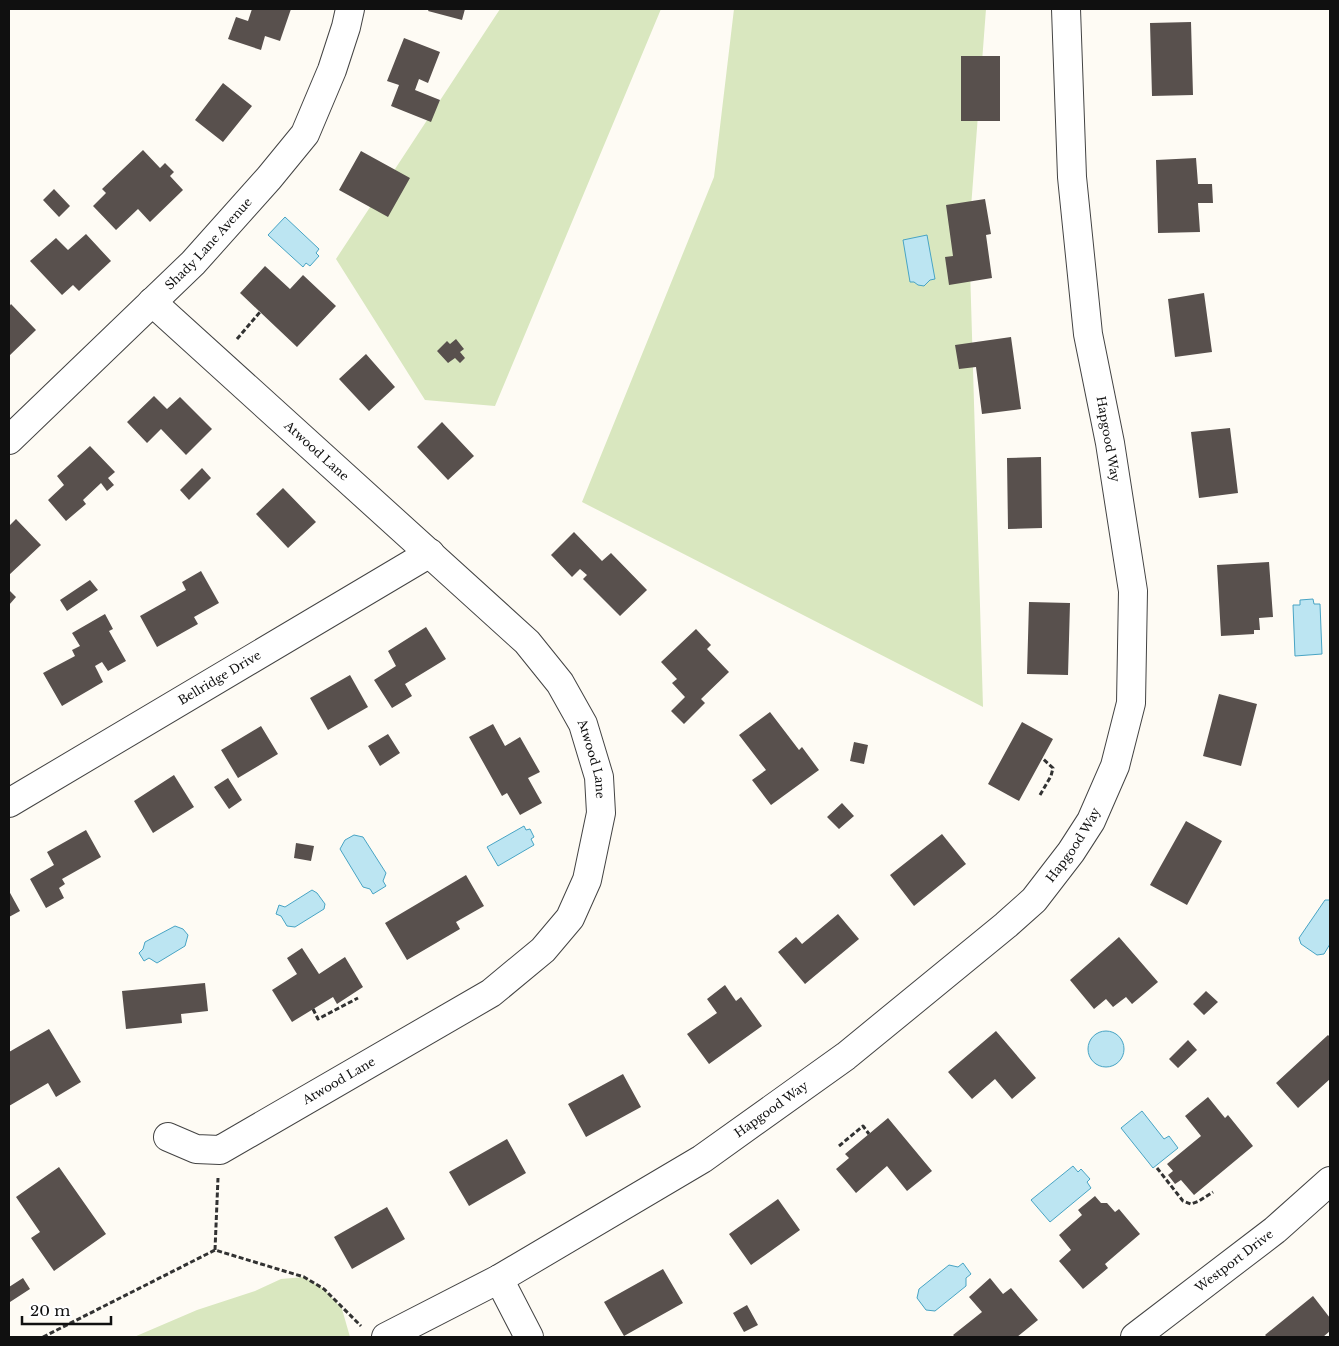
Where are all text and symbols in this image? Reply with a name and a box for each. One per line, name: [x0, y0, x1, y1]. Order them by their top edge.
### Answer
street label: Shady Lane Avenue: [162, 194, 255, 293]
street label: Hapgood Way: [1094, 395, 1123, 483]
street label: Atwood Lane: [281, 417, 352, 484]
street label: Bellridge Drive: [175, 647, 264, 708]
street label: Atwood Lane: [574, 715, 608, 799]
street label: Hapgood Way: [1042, 805, 1103, 885]
street label: Atwood Lane: [299, 1054, 378, 1108]
street label: Hapgood Way: [731, 1077, 811, 1140]
street label: Westport Drive: [1191, 1226, 1276, 1296]
scale bar: [22, 1294, 111, 1326]
text: 20 m: [30, 1301, 70, 1320]

